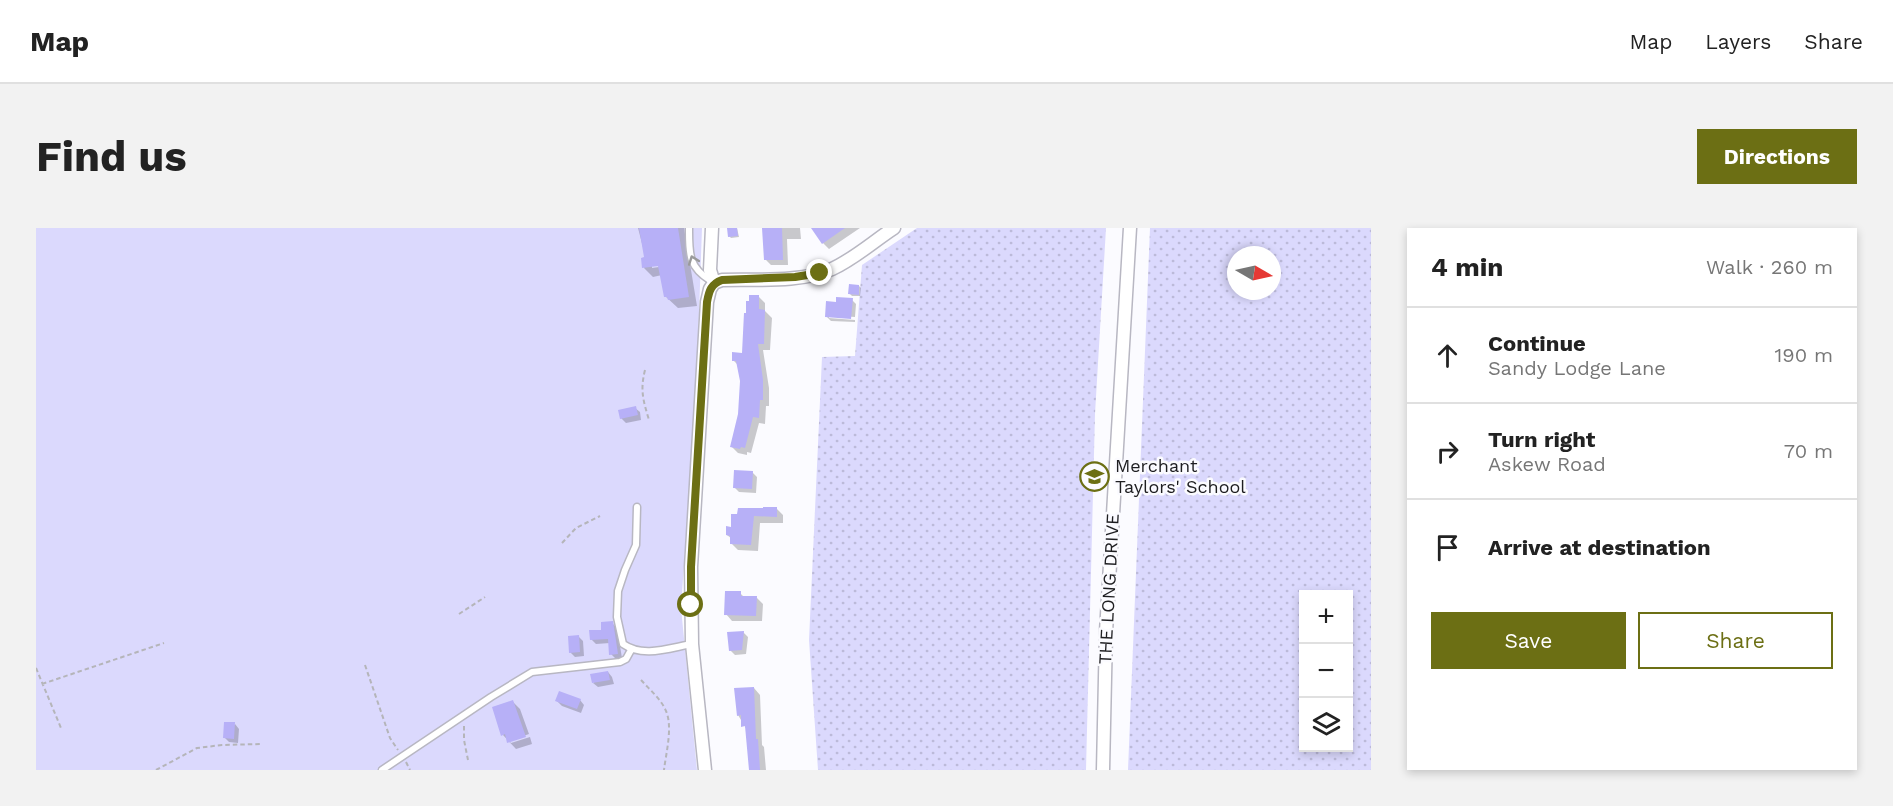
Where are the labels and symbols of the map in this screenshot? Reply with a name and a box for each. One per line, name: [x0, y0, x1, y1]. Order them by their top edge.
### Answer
north arrow: [1227, 246, 1281, 300]
one-way arrow: [687, 255, 700, 266]
route end: [806, 259, 832, 285]
place label: Merchant Taylors' School: [1115, 455, 1246, 497]
school or university icon: Merchant Taylors' School: [1078, 460, 1110, 492]
street label: THE LONG DRIVE: [1094, 513, 1123, 665]
route start: [677, 591, 703, 617]

